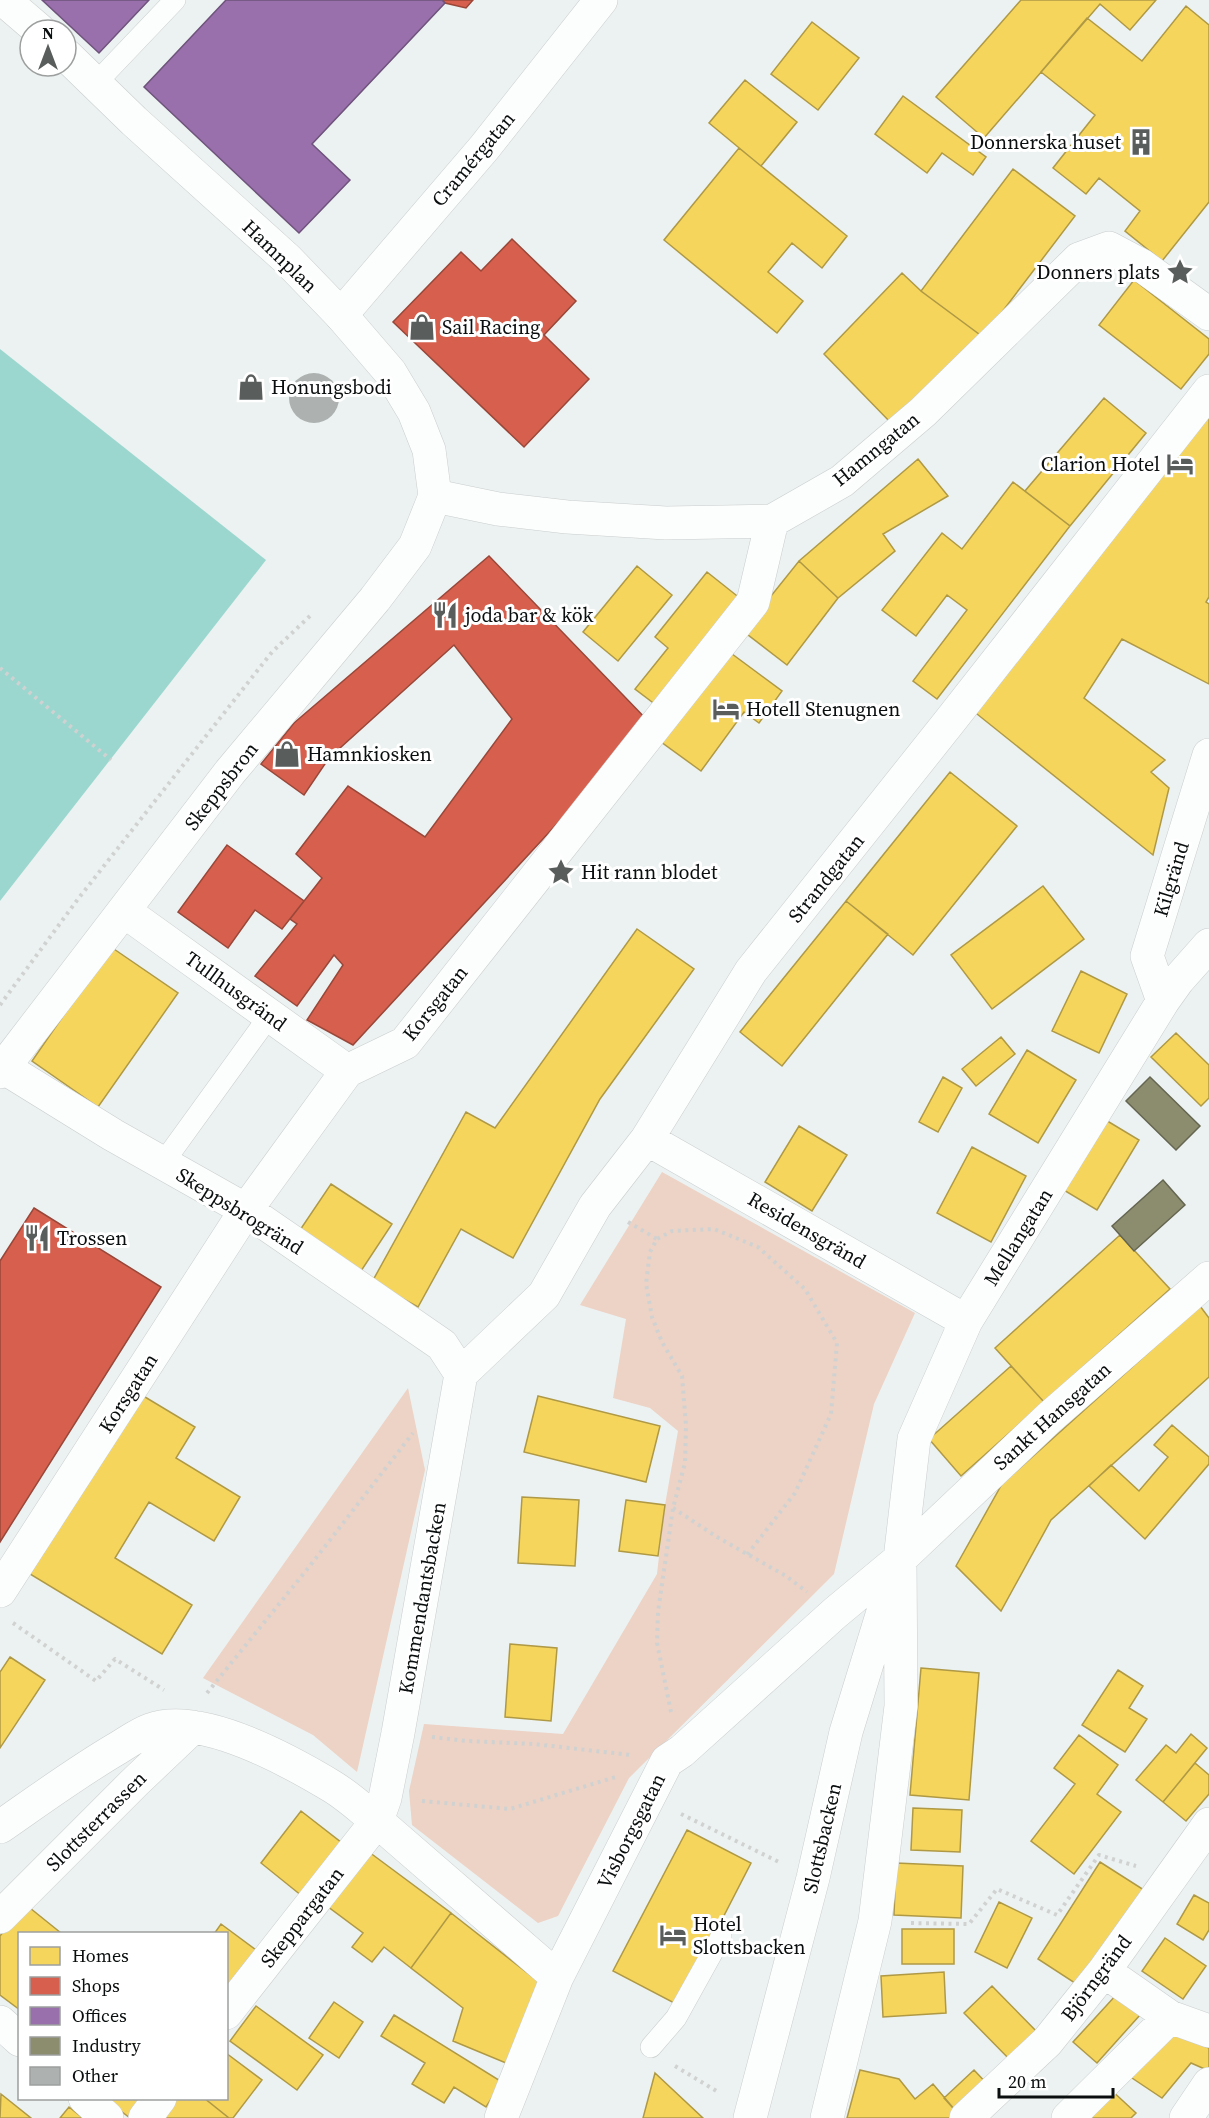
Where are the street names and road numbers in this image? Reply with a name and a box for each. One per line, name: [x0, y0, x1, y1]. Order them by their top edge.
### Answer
street label: Cramérgatan: [425, 105, 521, 213]
street label: Hamnplan: [236, 213, 324, 299]
street label: Hamngatan: [827, 405, 925, 493]
street label: Skeppsbron: [178, 736, 264, 836]
street label: Strandgatan: [781, 828, 871, 928]
street label: Kilgränd: [1146, 837, 1196, 920]
street label: Tullhusgränd: [179, 945, 293, 1038]
street label: Korsgatan: [396, 959, 474, 1047]
street label: Skeppsbrogränd: [171, 1161, 310, 1262]
street label: Mellangatan: [977, 1183, 1059, 1291]
street label: Residensgränd: [743, 1185, 872, 1275]
street label: Korsgatan: [92, 1348, 164, 1438]
street label: Sankt Hansgatan: [987, 1356, 1117, 1476]
street label: Kommendantsbacken: [391, 1500, 453, 1696]
street label: Slottsterrassen: [39, 1764, 153, 1878]
street label: Visborgsgatan: [590, 1769, 672, 1893]
street label: Slottsbacken: [796, 1780, 848, 1896]
street label: Skeppargatan: [254, 1861, 350, 1973]
street label: Björngränd: [1054, 1928, 1138, 2027]

